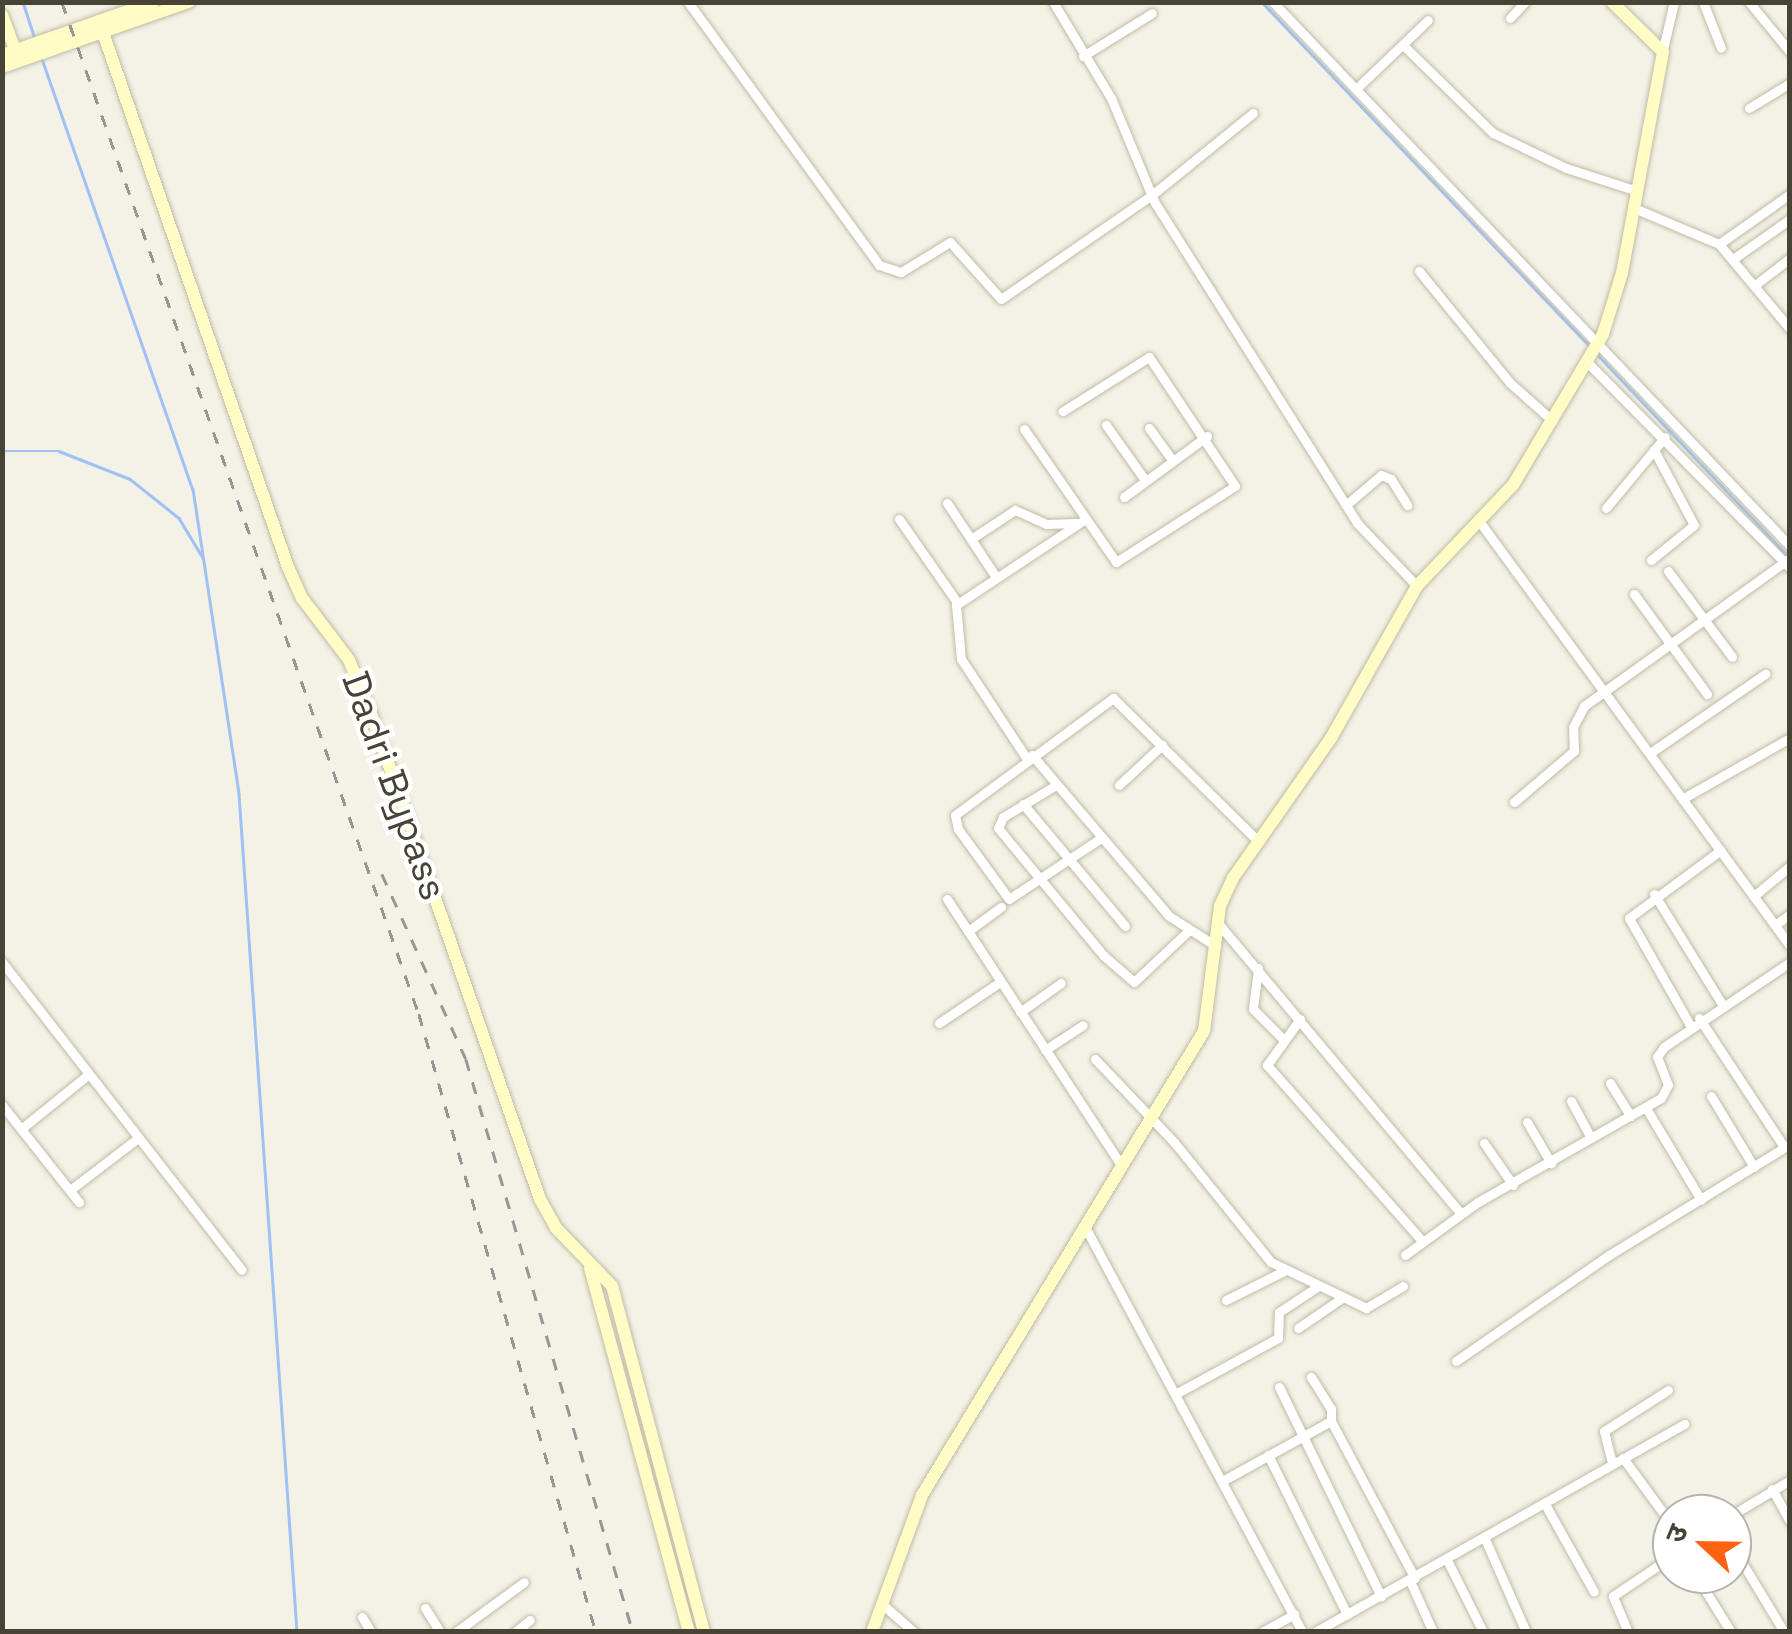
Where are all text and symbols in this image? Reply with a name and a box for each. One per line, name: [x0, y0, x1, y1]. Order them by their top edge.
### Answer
street label: Dadri Bypass: [332, 666, 456, 906]
north arrow: [1652, 1494, 1752, 1594]
text: उ: [1656, 1519, 1696, 1548]

